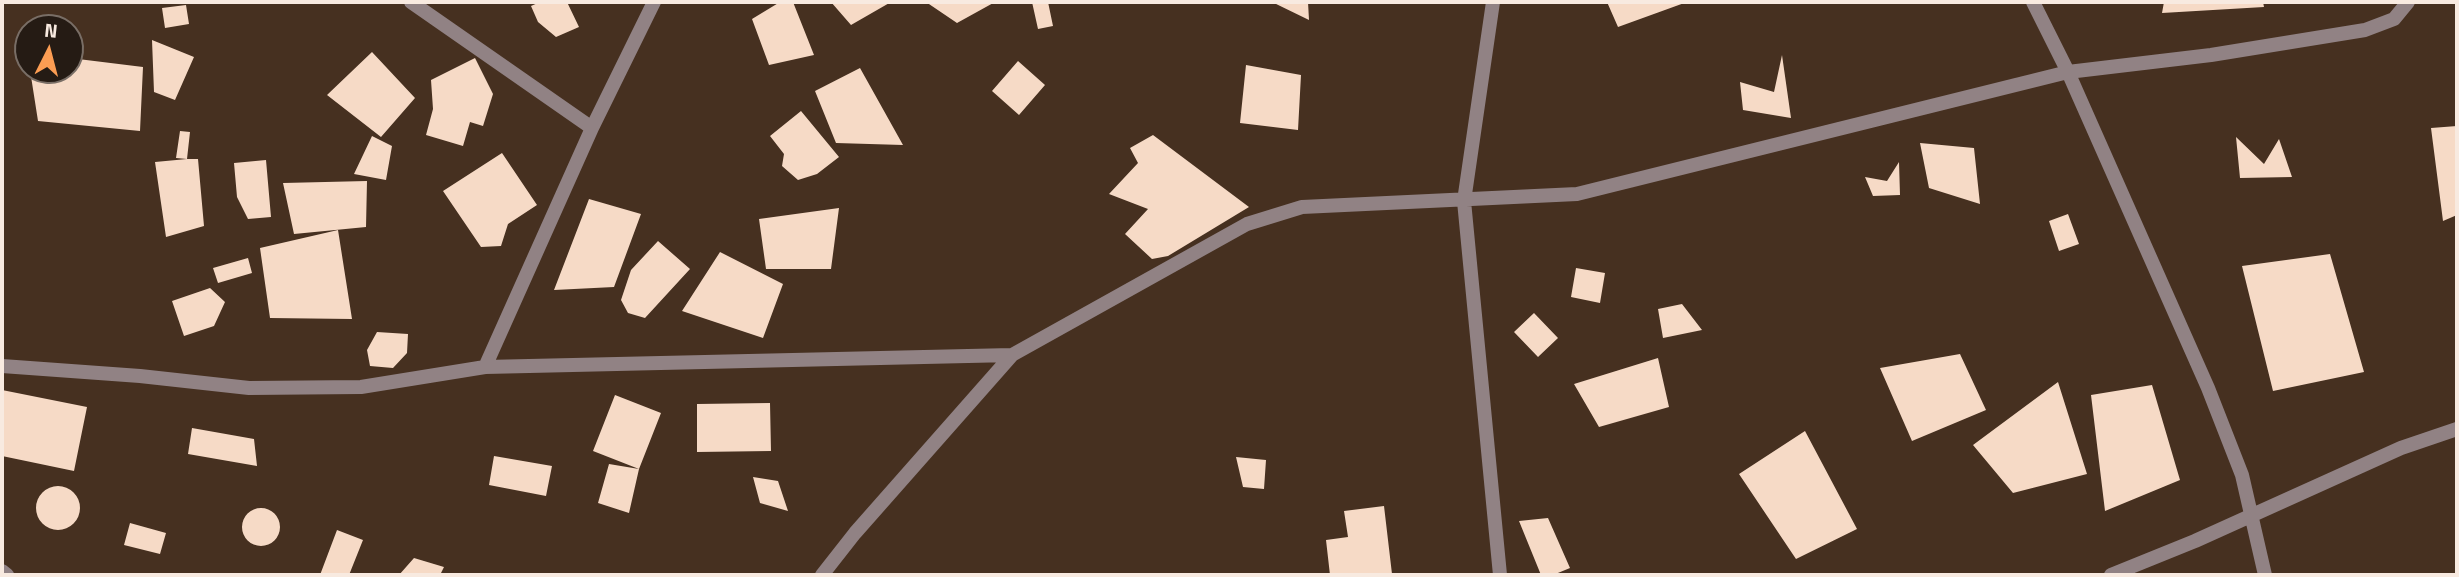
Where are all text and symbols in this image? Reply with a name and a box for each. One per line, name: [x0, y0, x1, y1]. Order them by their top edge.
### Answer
north arrow: [14, 14, 84, 84]
text: N: [43, 14, 59, 45]

